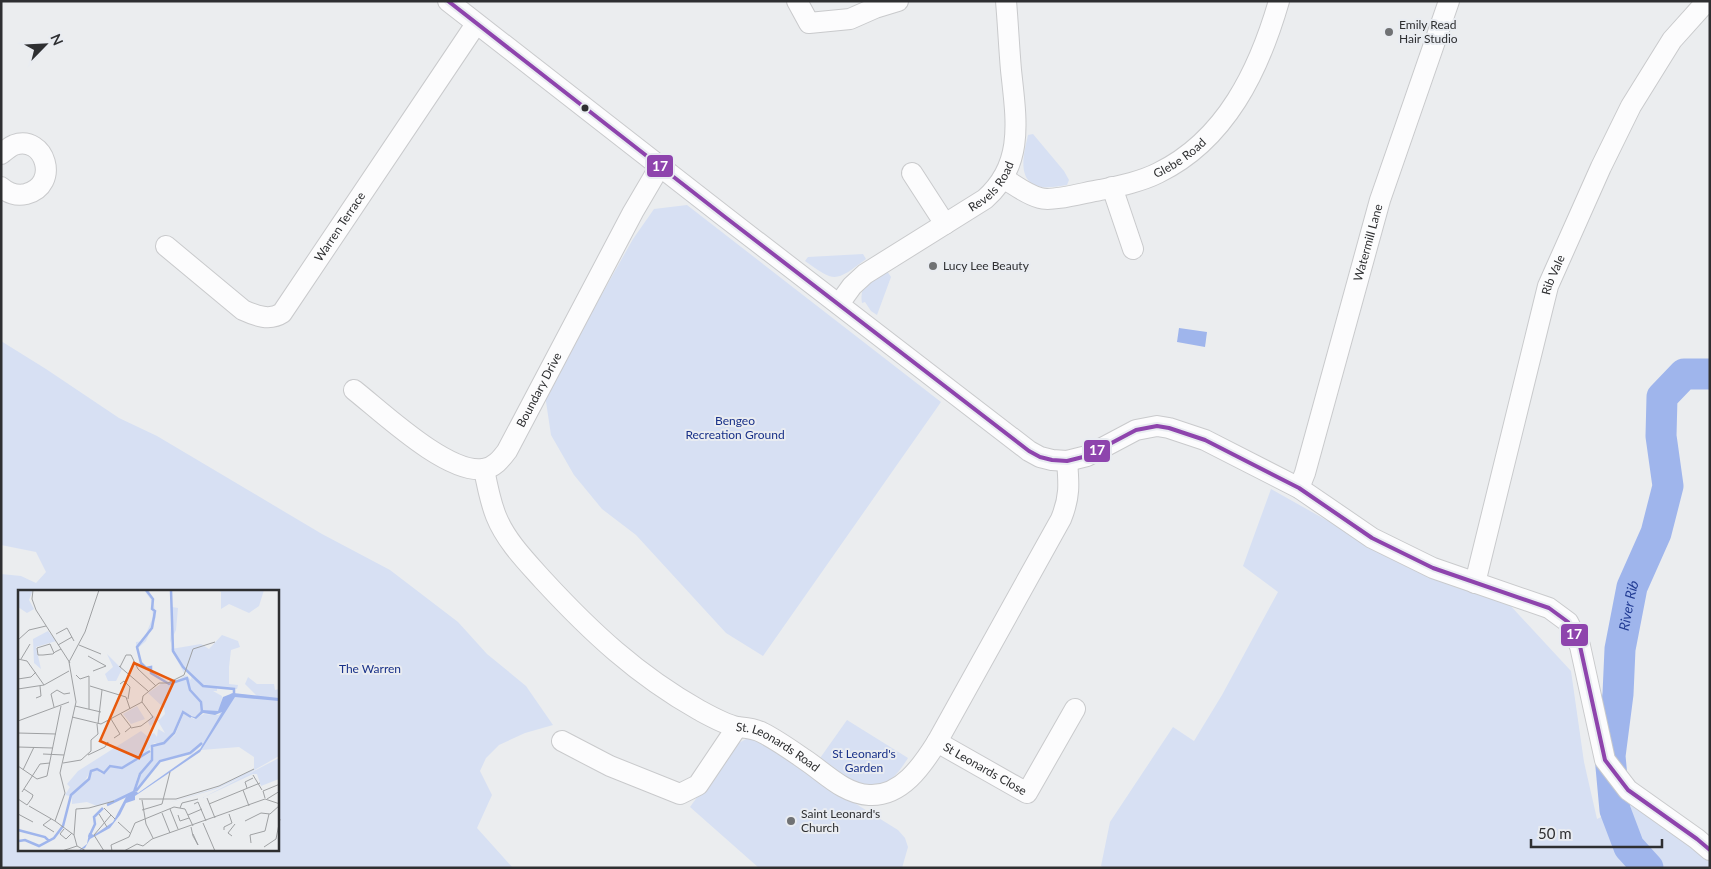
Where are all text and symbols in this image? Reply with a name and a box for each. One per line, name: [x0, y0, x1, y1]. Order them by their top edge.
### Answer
place label: Emily Read Hair Studio: [1399, 17, 1458, 46]
north arrow: [20, 20, 70, 70]
marker: Emily Read Hair Studio: [1383, 26, 1395, 38]
text: N: [47, 31, 67, 48]
unlabelled marker: [580, 103, 590, 113]
street label: Glebe Road: [1151, 135, 1209, 181]
line badge: 17: [646, 154, 674, 178]
text: 17: [652, 157, 668, 174]
street label: Revels Road: [965, 159, 1017, 215]
street label: Warren Terrace: [311, 189, 368, 264]
street label: Watermill Lane: [1350, 202, 1386, 283]
street label: Rib Vale: [1538, 252, 1568, 296]
place label: Lucy Lee Beauty: [943, 258, 1030, 273]
marker: Lucy Lee Beauty: [927, 260, 939, 272]
street label: Boundary Drive: [513, 350, 565, 430]
park label: Bengeo Recreation Ground: [685, 413, 785, 442]
line badge: 17: [1083, 439, 1111, 463]
text: 17: [1089, 441, 1105, 458]
water label: River Rib: [1615, 577, 1642, 632]
inset map: [18, 590, 279, 852]
line badge: 17: [1560, 623, 1589, 647]
text: 17: [1566, 625, 1582, 642]
park label: The Warren: [339, 661, 401, 676]
street label: St. Leonards Road: [735, 719, 823, 775]
street label: St Leonards Close: [941, 739, 1030, 798]
park label: St Leonard's Garden: [832, 746, 896, 775]
place label: Saint Leonard's Church: [801, 806, 880, 835]
marker: Saint Leonard's Church: [785, 815, 797, 827]
scale bar: [1531, 816, 1662, 848]
text: 50 m: [1538, 824, 1572, 842]

